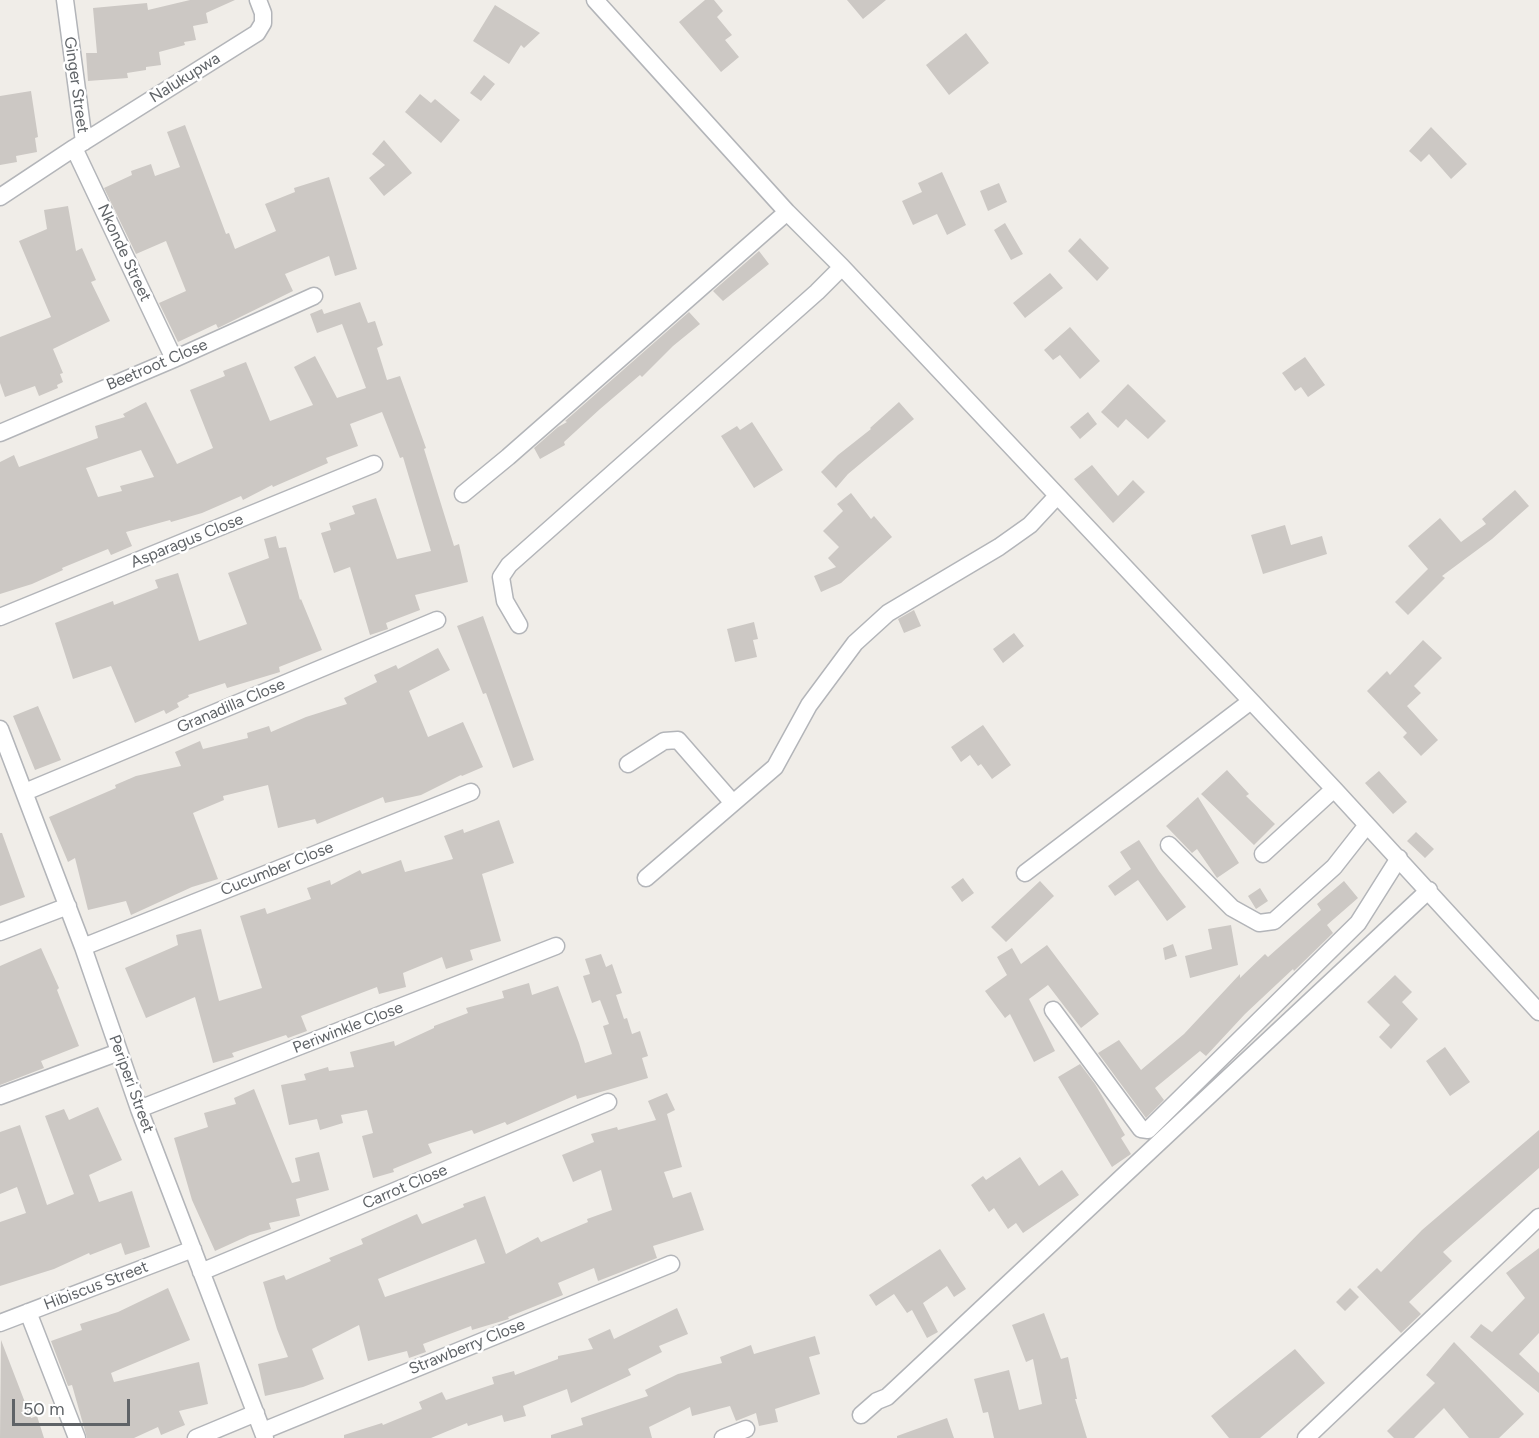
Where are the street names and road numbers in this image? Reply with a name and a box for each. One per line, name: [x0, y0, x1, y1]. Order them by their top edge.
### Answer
street label: Ginger Street: [60, 36, 92, 134]
street label: Nalukupwa: [146, 49, 224, 107]
street label: Nkonde Street: [93, 201, 155, 305]
street label: Beetroot Close: [104, 335, 210, 395]
street label: Asparagus Close: [128, 510, 246, 572]
street label: Granadilla Close: [174, 675, 288, 737]
street label: Cucumber Close: [218, 838, 336, 900]
street label: Periwinkle Close: [290, 998, 406, 1058]
street label: Periperi Street: [104, 1032, 158, 1136]
street label: Carrot Close: [360, 1161, 450, 1213]
street label: Hibiscus Street: [41, 1257, 151, 1315]
street label: Strawberry Close: [406, 1315, 528, 1379]

